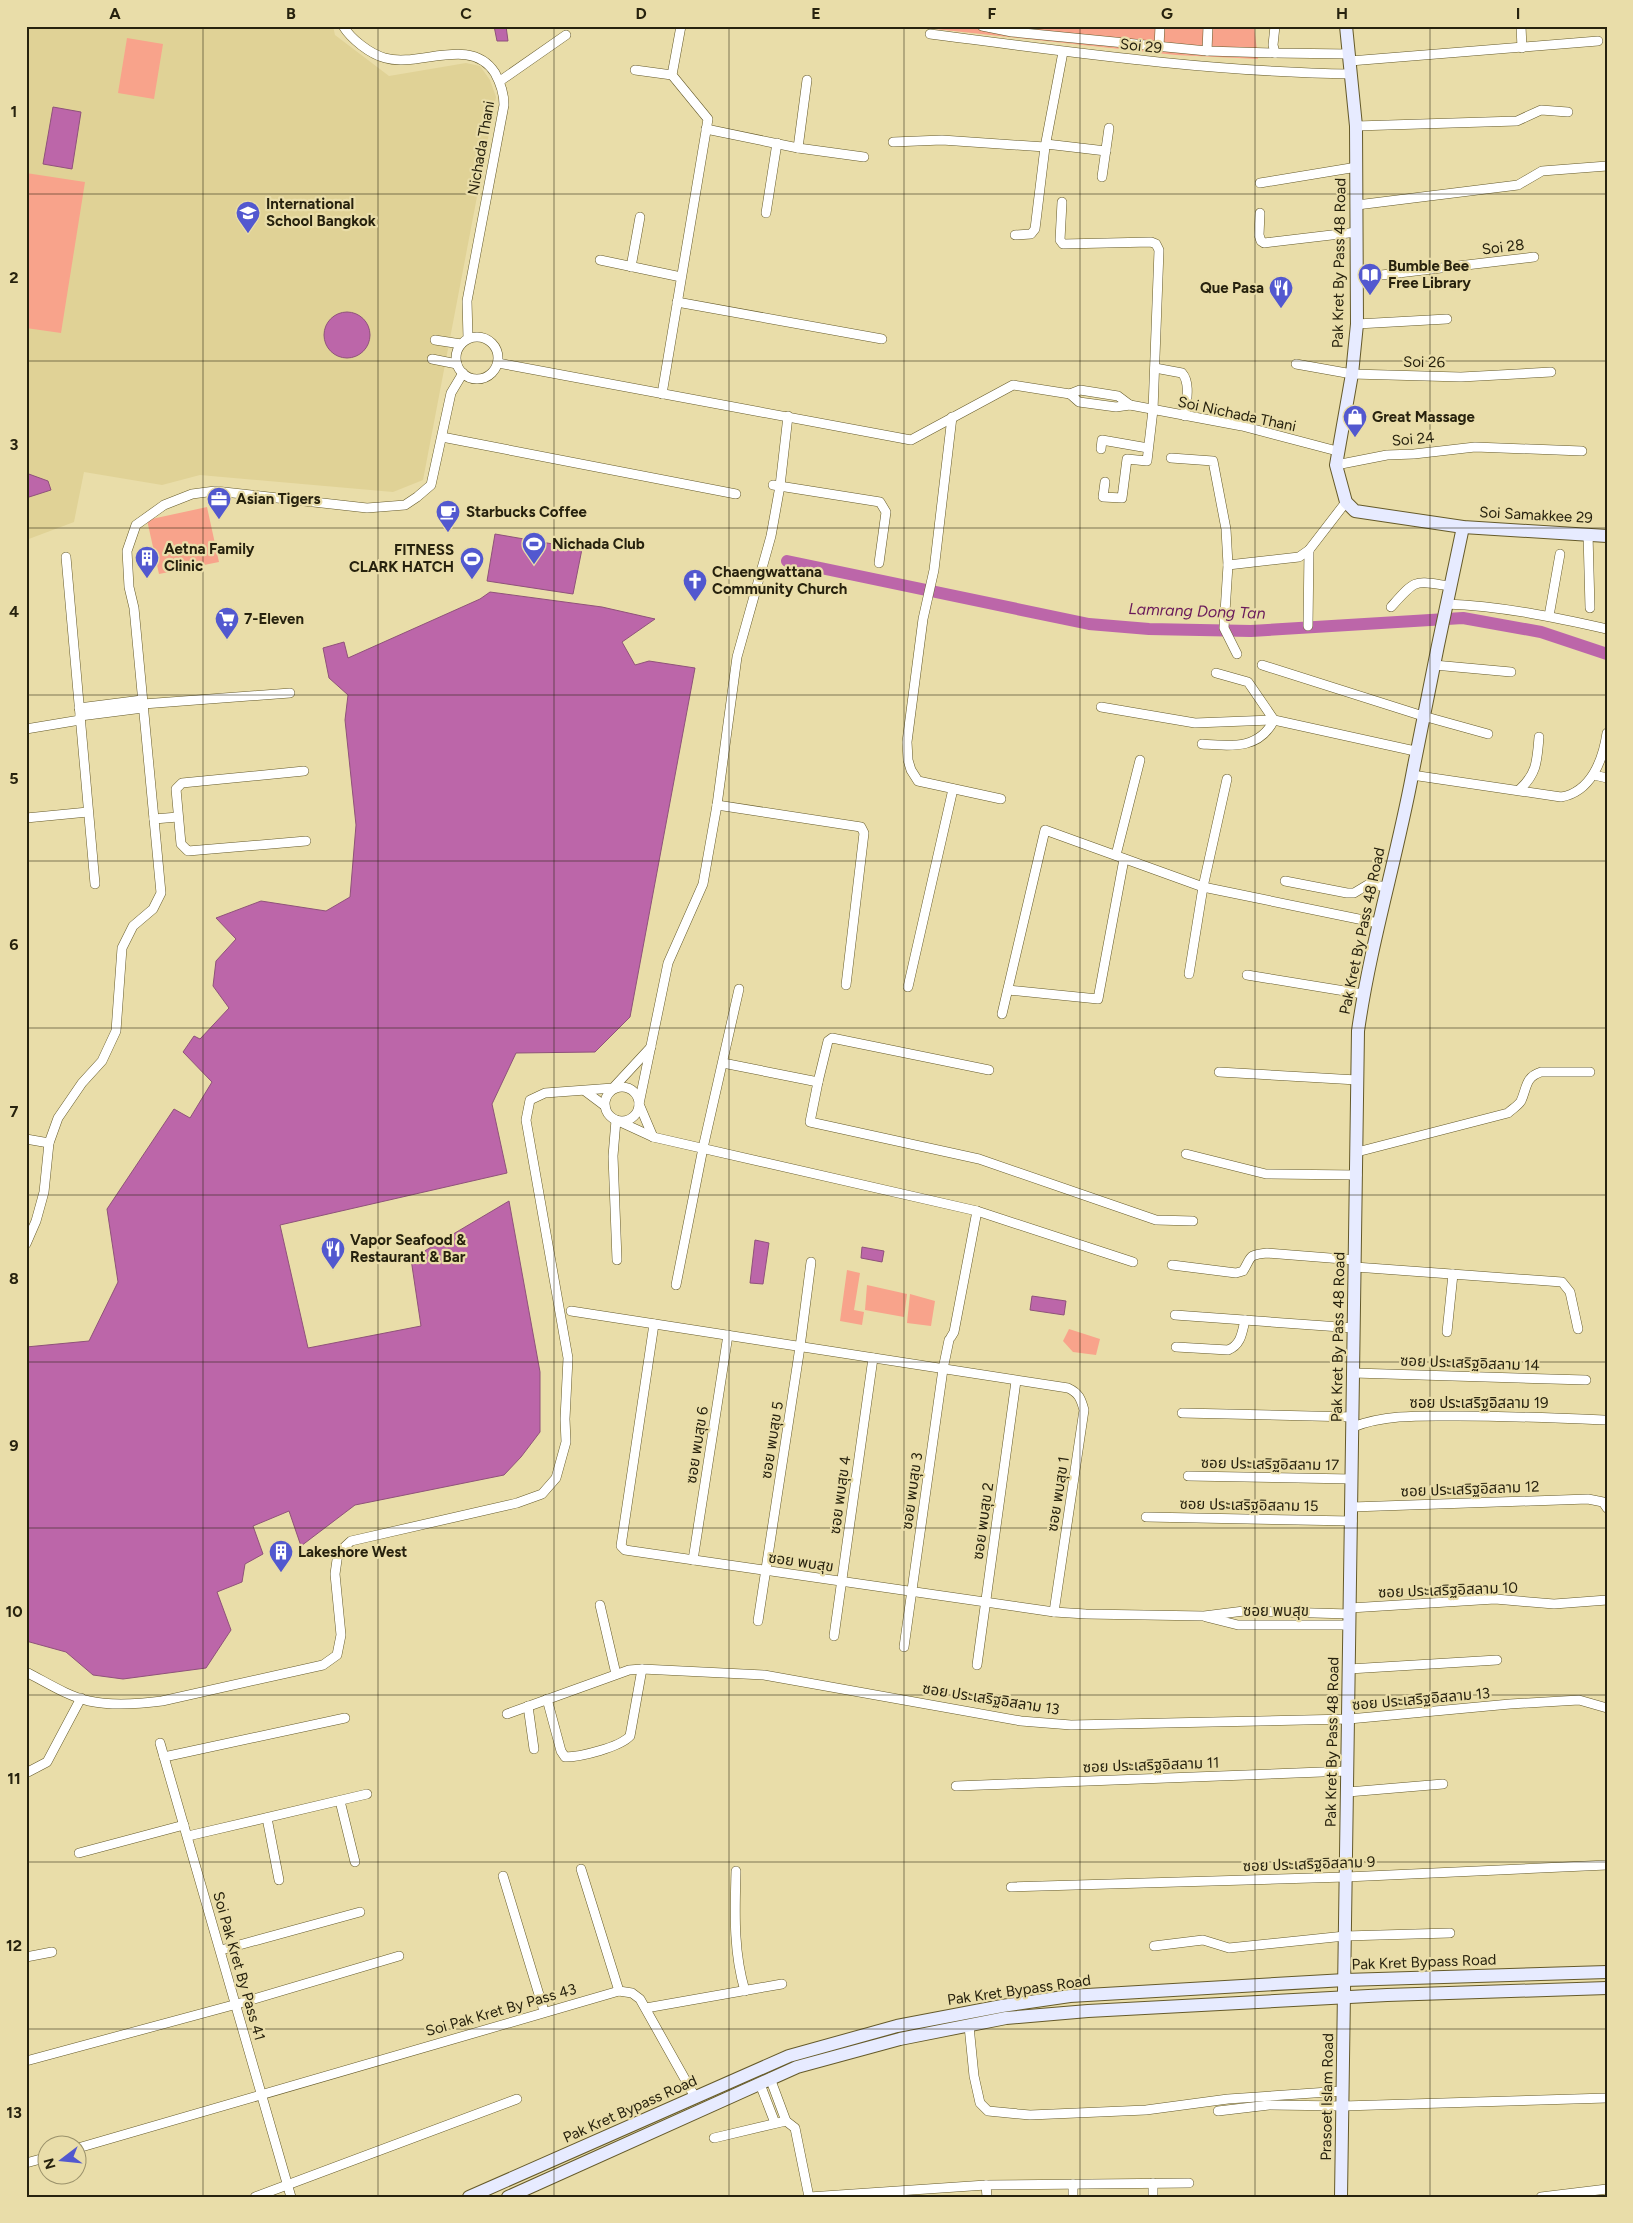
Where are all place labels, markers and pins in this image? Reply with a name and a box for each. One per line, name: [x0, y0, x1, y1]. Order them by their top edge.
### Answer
place label: International School Bangkok: [266, 195, 376, 230]
school or university icon: International School Bangkok: [235, 200, 261, 234]
place label: Bumble Bee Free Library: [1388, 257, 1471, 292]
library icon: Bumble Bee Free Library: [1357, 262, 1383, 296]
restaurant icon: Que Pasa: [1268, 275, 1294, 309]
place label: Que Pasa: [1200, 279, 1264, 297]
shop icon: Great Massage: [1342, 404, 1368, 438]
place label: Great Massage: [1372, 408, 1476, 426]
office icon: Asian Tigers: [206, 486, 232, 520]
place label: Asian Tigers: [236, 490, 320, 508]
cafe icon: Starbucks Coffee: [435, 499, 461, 533]
place label: Starbucks Coffee: [466, 503, 587, 521]
sports icon: Nichada Club: [521, 531, 547, 565]
place label: Nichada Club: [552, 535, 645, 553]
place label: Aetna Family Clinic: [164, 540, 255, 575]
place label: FITNESS CLARK HATCH: [349, 541, 454, 576]
building icon: Aetna Family Clinic: [134, 545, 160, 579]
sports icon: FITNESS CLARK HATCH: [459, 546, 485, 580]
place label: Chaengwattana Community Church: [712, 563, 847, 598]
church icon: Chaengwattana Community Church: [682, 568, 708, 602]
supermarket icon: 7-Eleven: [214, 606, 240, 640]
place label: 7-Eleven: [244, 610, 304, 628]
place label: Vapor Seafood & Restaurant & Bar: [350, 1231, 466, 1266]
restaurant icon: Vapor Seafood & Restaurant & Bar: [320, 1236, 346, 1270]
building icon: Lakeshore West: [268, 1539, 294, 1573]
place label: Lakeshore West: [298, 1543, 407, 1561]

